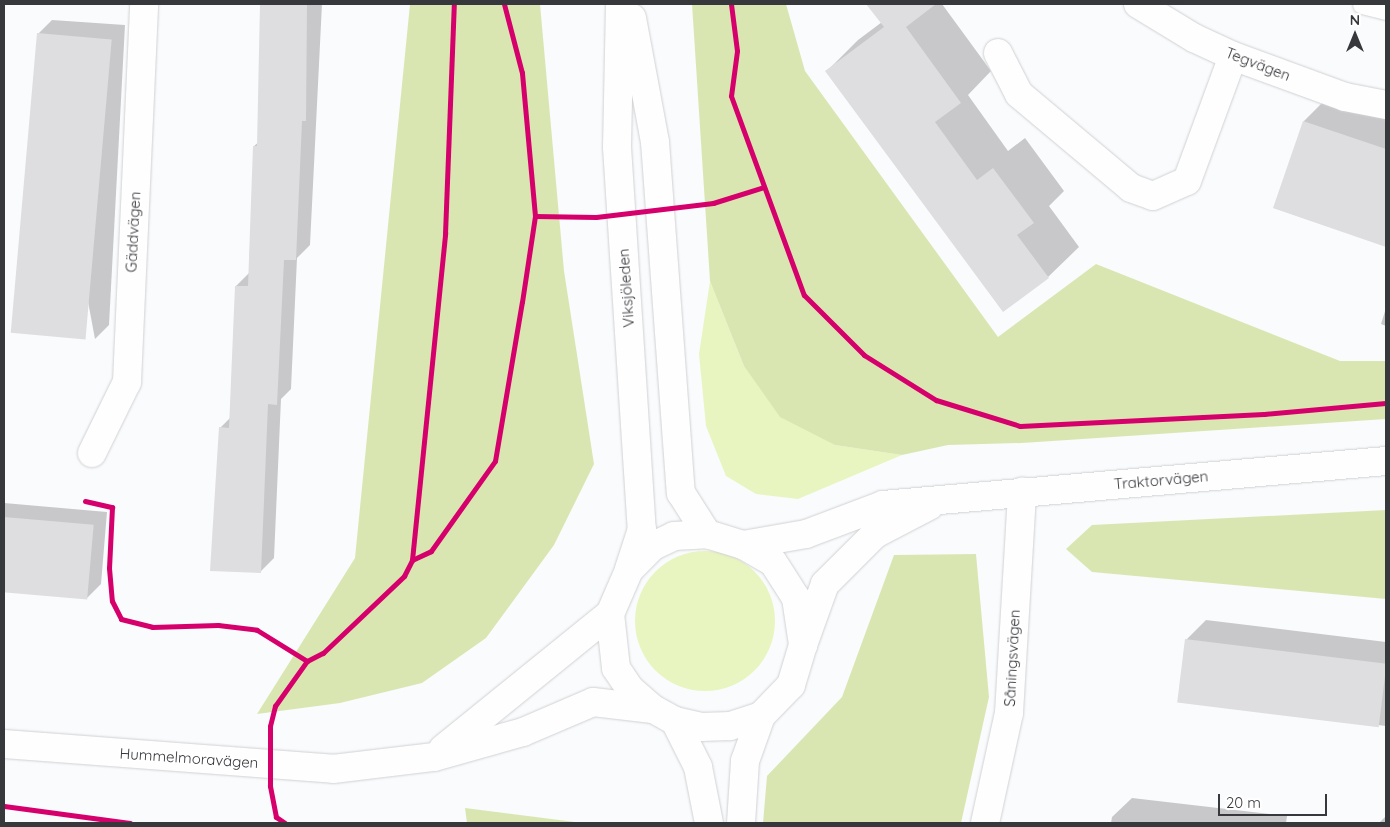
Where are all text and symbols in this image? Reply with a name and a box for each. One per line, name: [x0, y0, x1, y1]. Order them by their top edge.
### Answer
north arrow: [1330, 10, 1380, 60]
text: N: [1350, 11, 1360, 29]
street label: Tegvägen: [1223, 43, 1293, 85]
street label: Gäddvägen: [122, 191, 144, 273]
street label: Viksjöleden: [614, 248, 638, 328]
street label: Traktorvägen: [1113, 467, 1209, 493]
street label: Såningsvägen: [1000, 609, 1024, 707]
street label: Hummelmoravägen: [119, 744, 259, 772]
scale bar: [1220, 784, 1329, 816]
text: 20 m: [1226, 793, 1261, 812]

